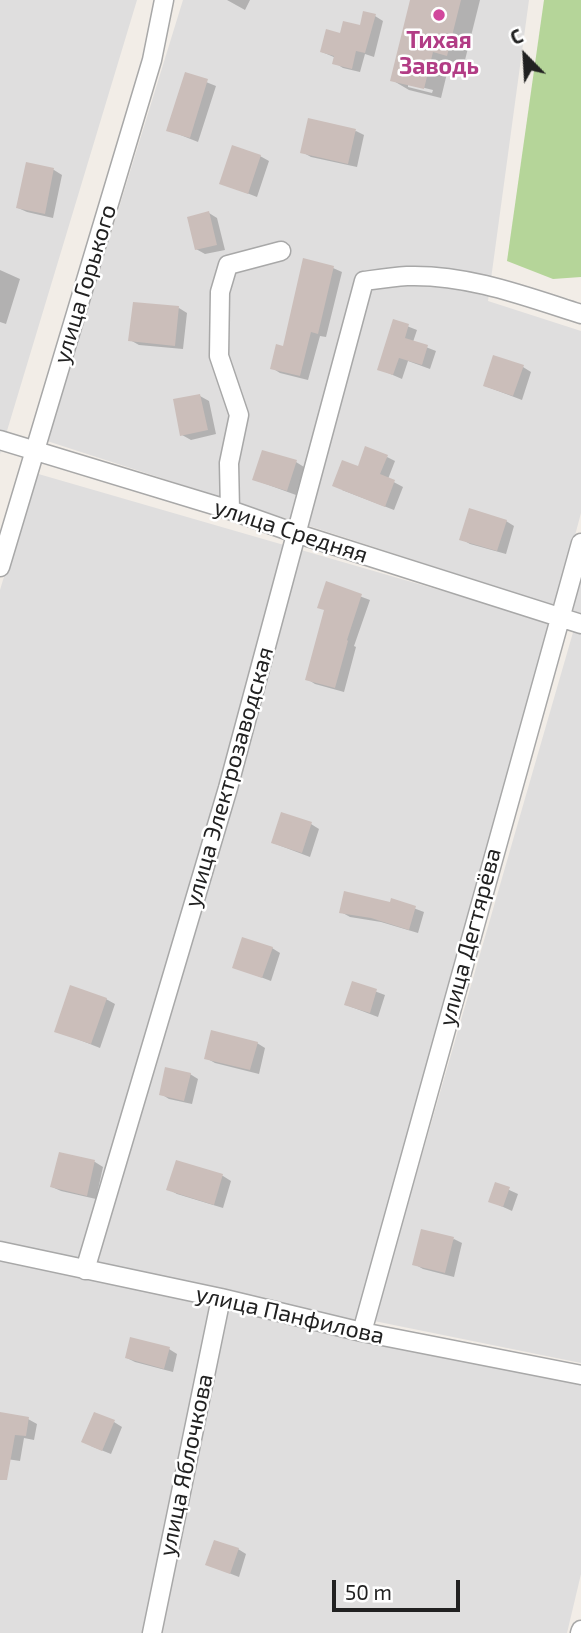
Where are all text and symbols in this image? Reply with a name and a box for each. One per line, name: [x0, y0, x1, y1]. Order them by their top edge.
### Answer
marker: Тихая Заводь: [431, 7, 447, 23]
north arrow: [490, 21, 560, 91]
text: С: [506, 24, 526, 49]
place label: Тихая Заводь: [399, 26, 479, 80]
street label: улица Горького: [48, 201, 122, 367]
street label: улица Средняя: [211, 493, 371, 569]
street label: улица Электрозаводская: [179, 644, 279, 910]
street label: улица Дегтярёва: [433, 845, 507, 1029]
street label: улица Панфилова: [193, 1280, 387, 1350]
street label: улица Яблочкова: [153, 1371, 219, 1559]
scale bar: [336, 1566, 464, 1610]
text: 50 m: [345, 1579, 392, 1604]

